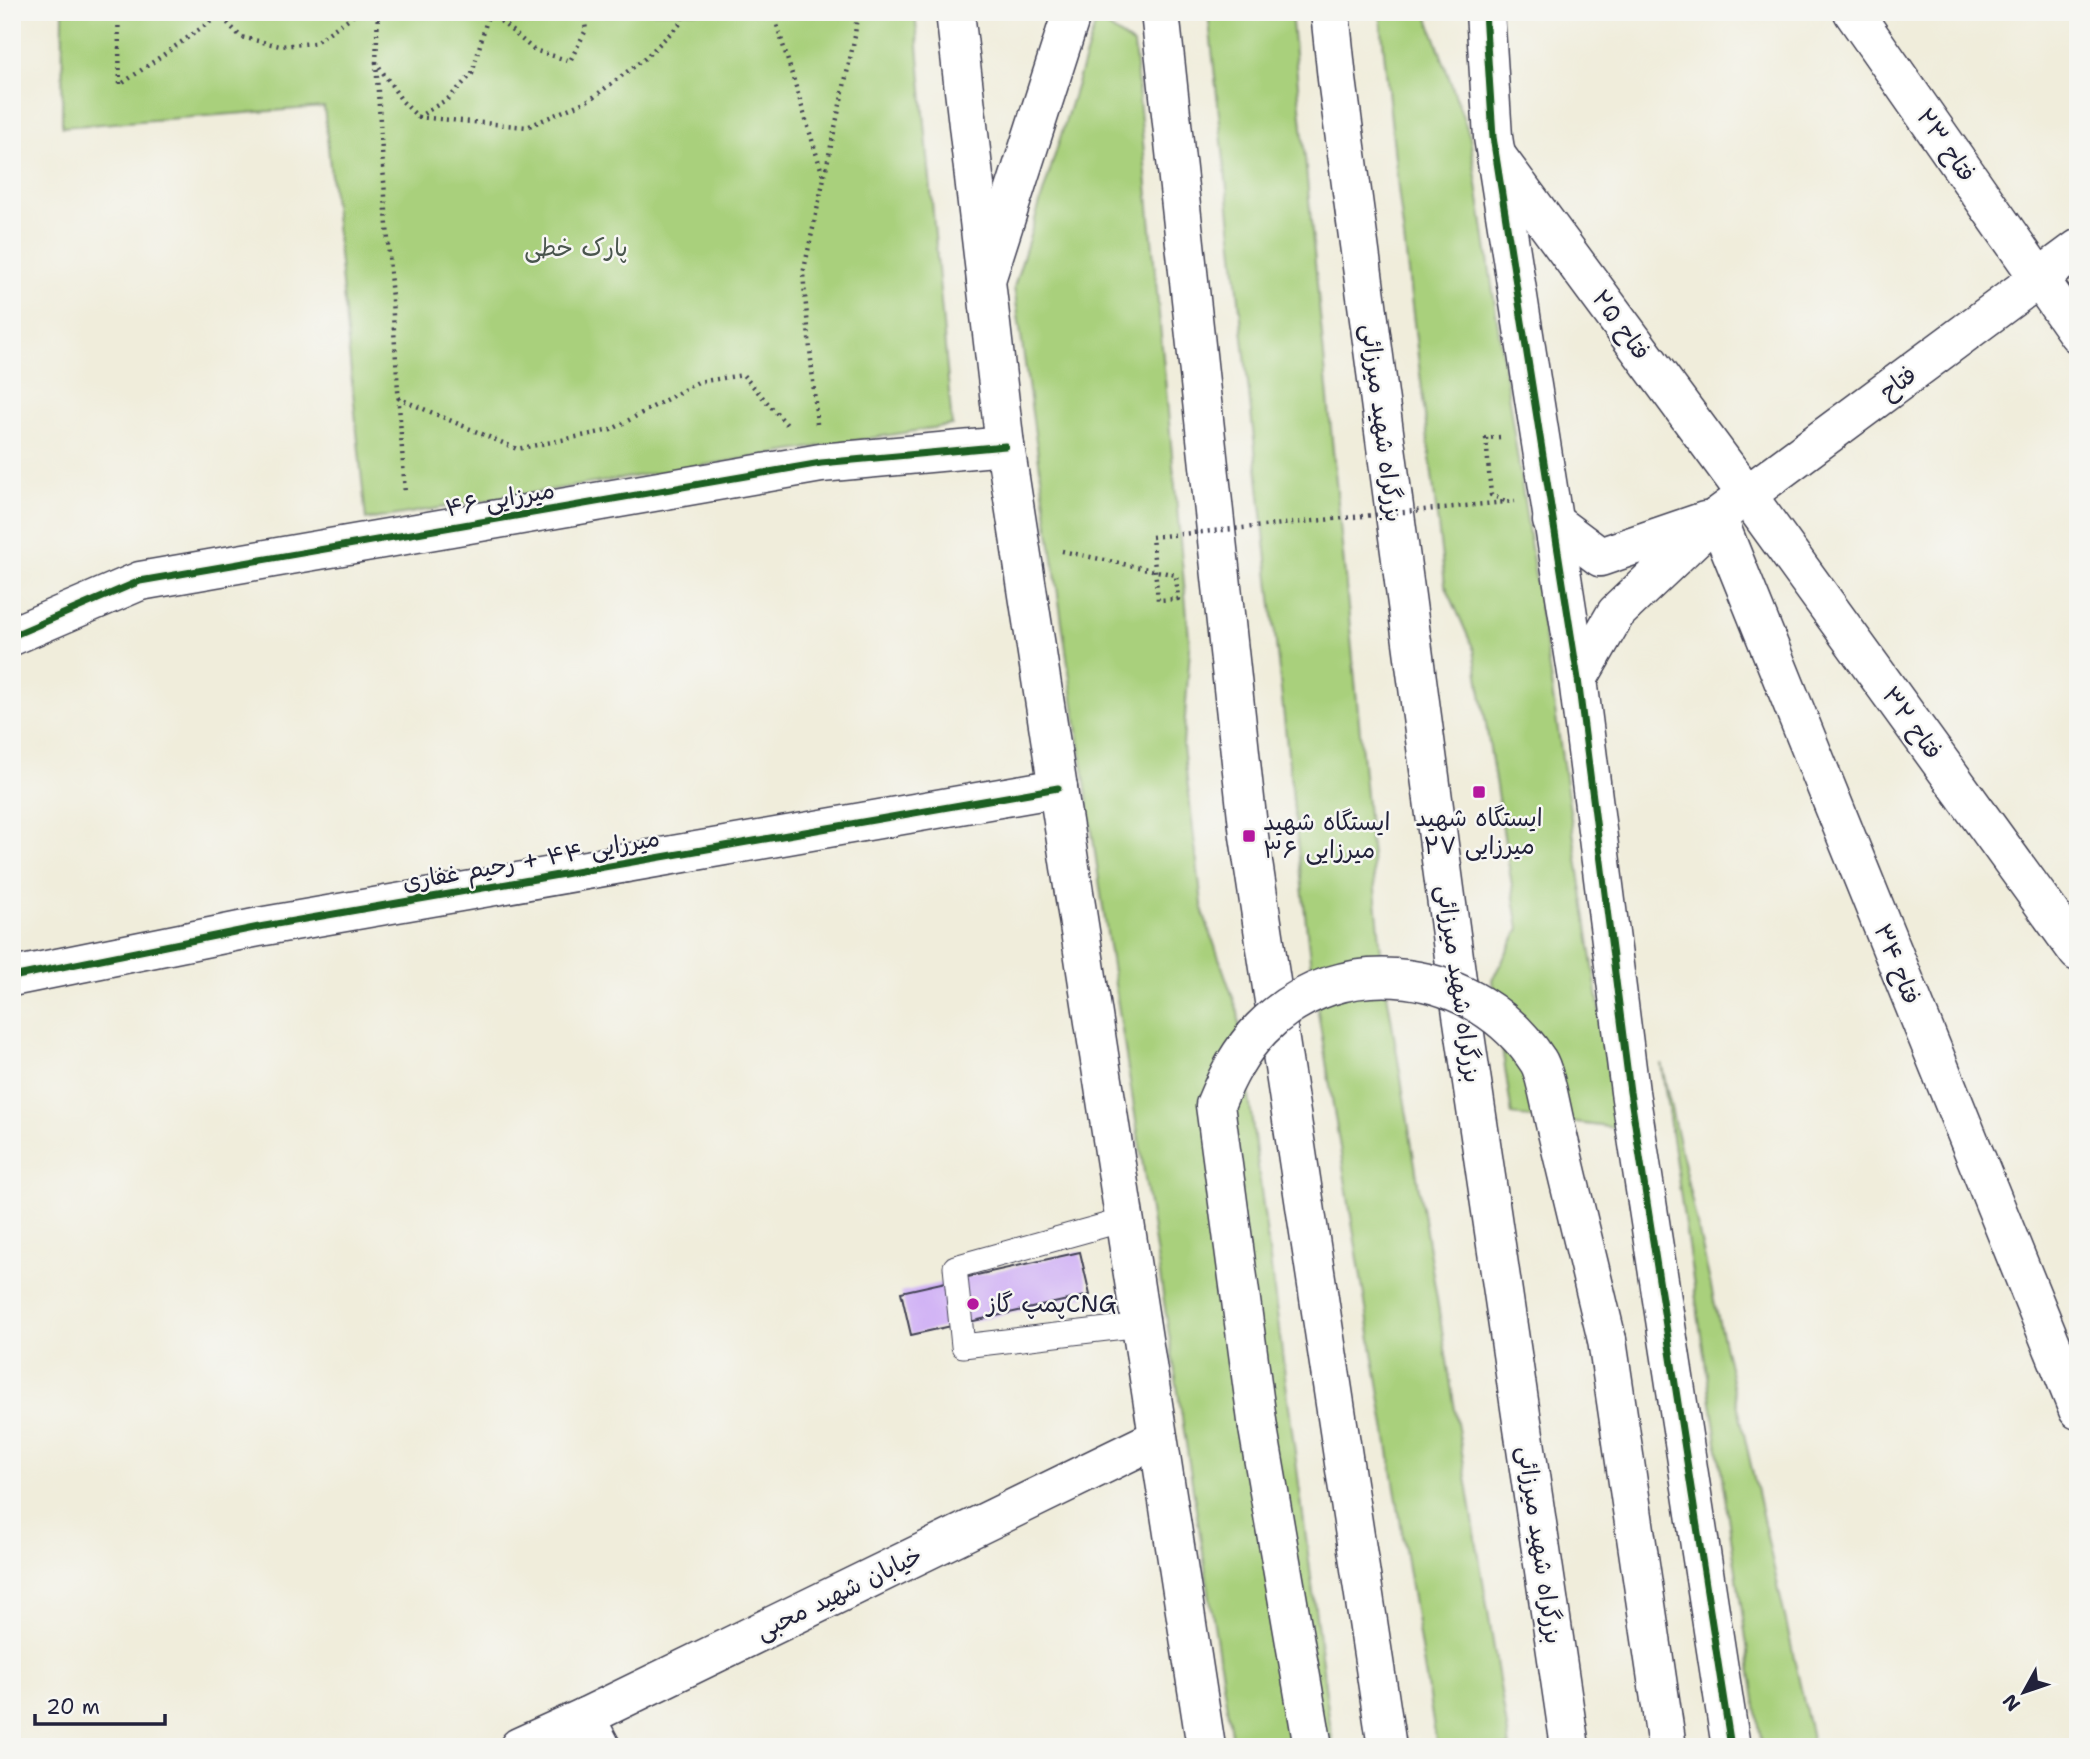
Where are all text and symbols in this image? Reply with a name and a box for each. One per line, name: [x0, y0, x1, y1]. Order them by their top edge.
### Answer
street label: فتاح ۲۳: [1909, 102, 1983, 188]
park label: پارک خطی: [524, 232, 628, 264]
street label: فتاح ۲۵: [1585, 283, 1657, 367]
street label: بزرگراه شهید میرزائی: [1354, 322, 1410, 524]
street label: فتاح: [1873, 359, 1923, 407]
street label: میرزایی ۴۶: [443, 474, 557, 524]
street label: فتاح ۳۲: [1875, 680, 1949, 766]
marker: ایستگاه شهید میرزایی ۲۷: [1471, 784, 1487, 800]
place label: ایستگاه شهید میرزایی ۲۷: [1415, 802, 1543, 862]
place label: ایستگاه شهید میرزایی ۳۶: [1263, 806, 1390, 866]
street label: میرزایی ۴۴ + رحیم غفاری: [400, 822, 663, 900]
marker: ایستگاه شهید میرزایی ۳۶: [1241, 828, 1257, 844]
street label: بزرگراه شهید میرزائی: [1429, 883, 1489, 1085]
street label: فتاح ۳۴: [1866, 919, 1928, 1009]
place label: پمپ گازCNG: [985, 1288, 1117, 1320]
marker: پمپ گازCNG: [965, 1296, 981, 1312]
street label: بزرگراه شهید میرزائی: [1510, 1444, 1570, 1646]
street label: خیابان شهید محبی: [751, 1539, 927, 1647]
north arrow: [1988, 1658, 2058, 1728]
scale bar: [35, 1682, 164, 1726]
text: N: [1997, 1689, 2026, 1716]
text: 20 m: [46, 1693, 100, 1721]

